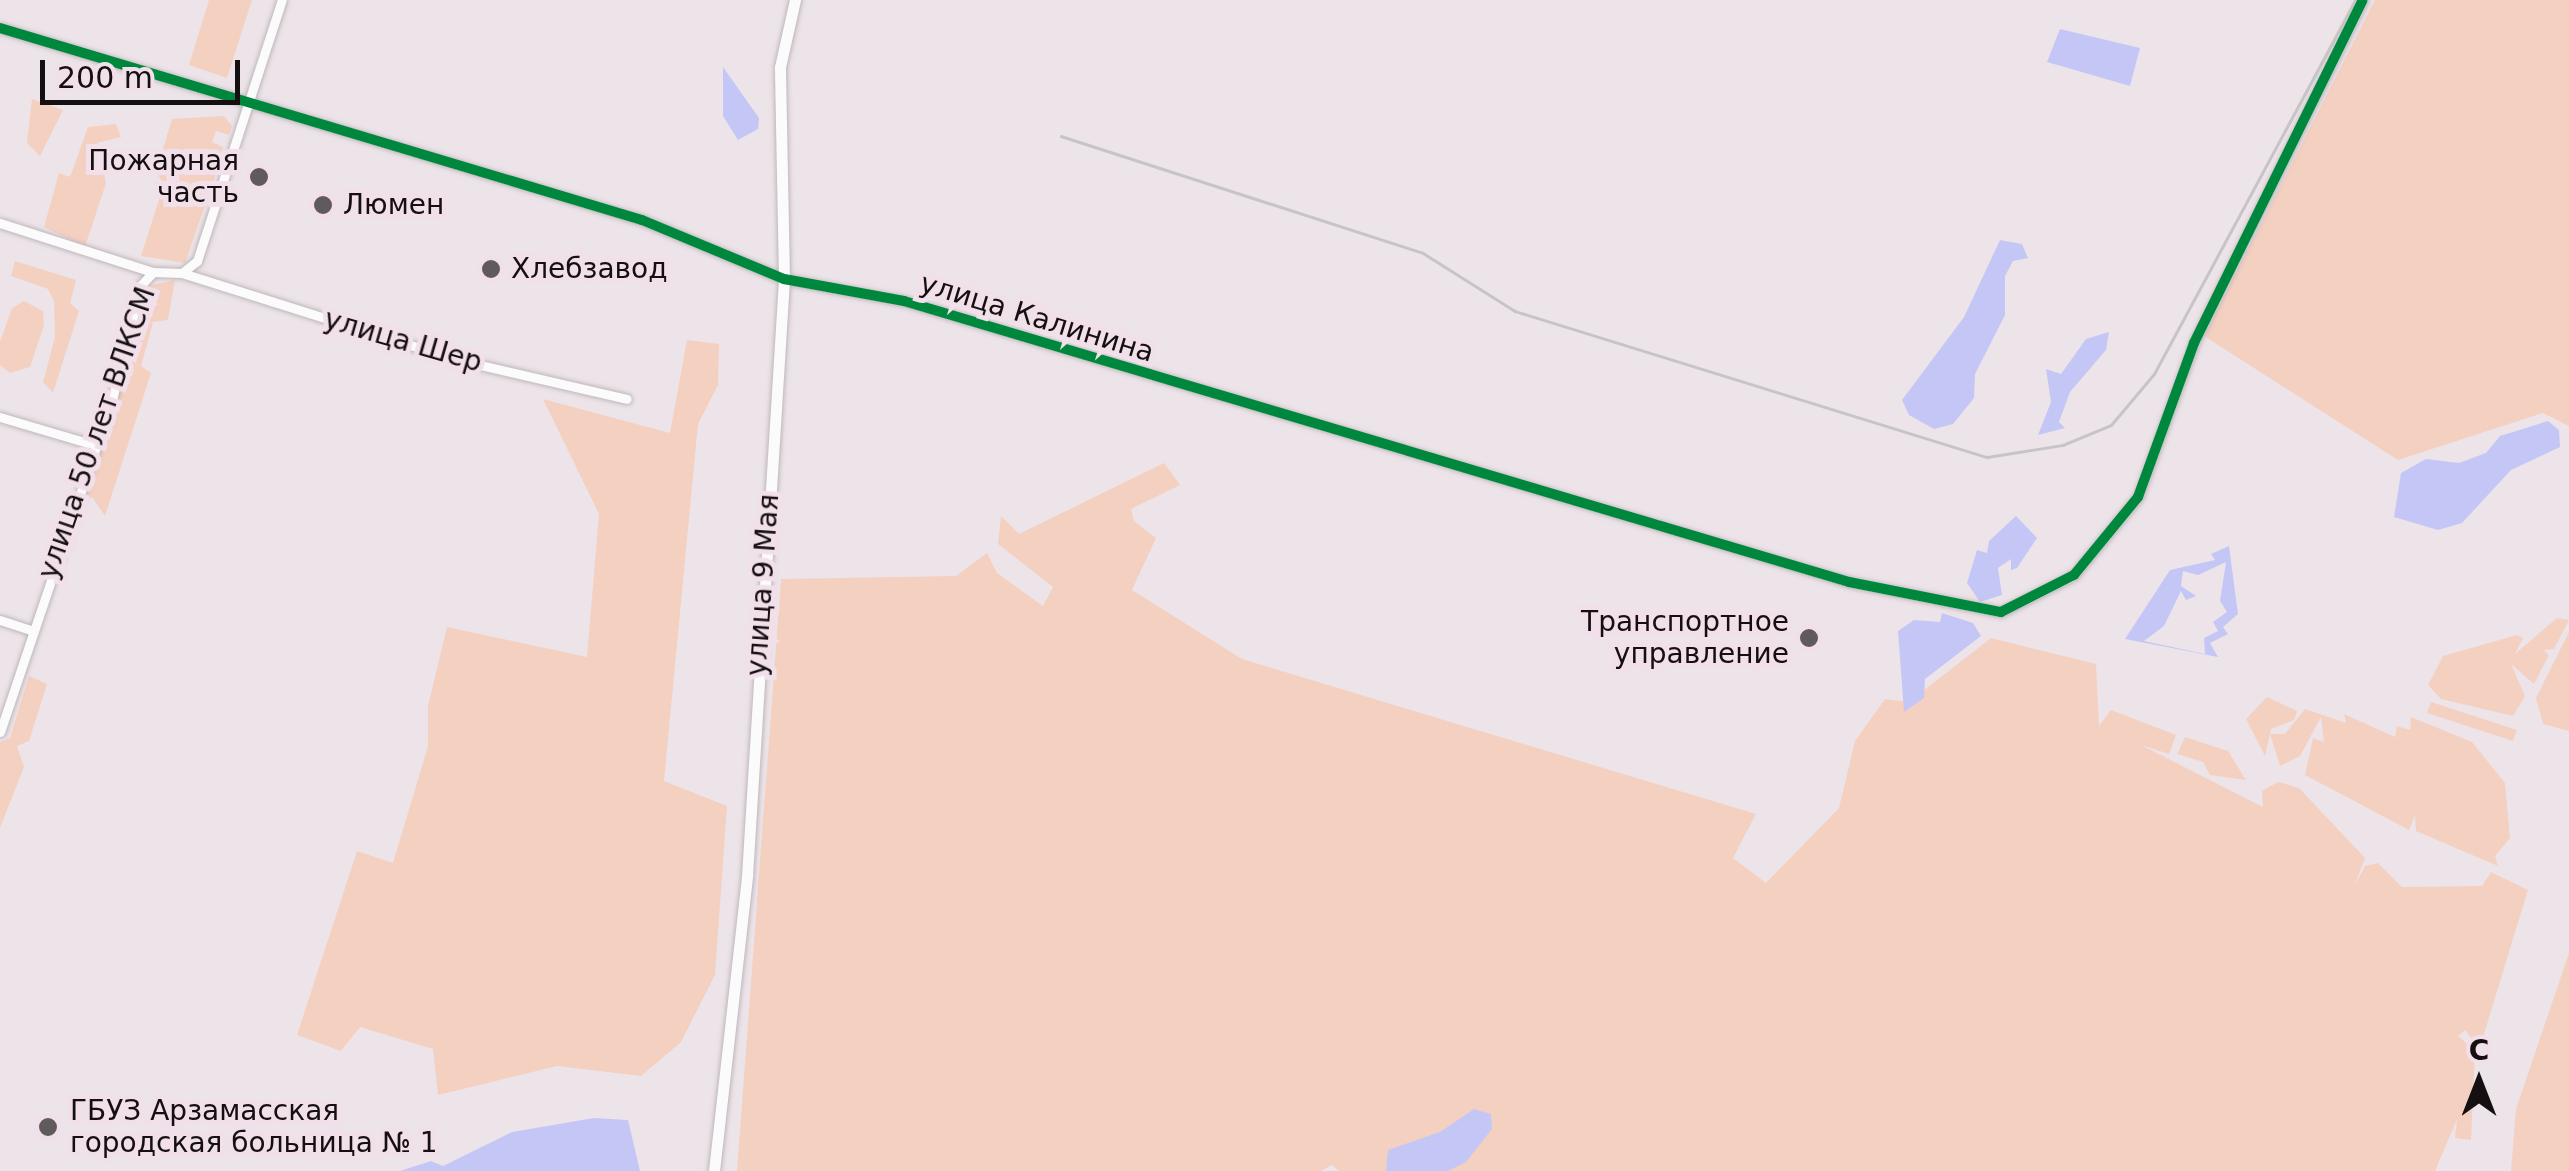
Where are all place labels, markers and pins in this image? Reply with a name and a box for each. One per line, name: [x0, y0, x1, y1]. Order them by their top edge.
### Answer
place label: Пожарная часть: [88, 144, 239, 210]
marker: Пожарная часть: [248, 166, 270, 188]
place label: Люмен: [343, 188, 444, 222]
marker: Люмен: [312, 194, 334, 216]
place label: Хлебзавод: [511, 252, 668, 286]
marker: Хлебзавод: [480, 258, 502, 280]
place label: Транспортное управление: [1581, 605, 1789, 671]
marker: Транспортное управление: [1798, 627, 1820, 649]
place label: ГБУЗ Арзамасская городская больница № 1: [70, 1094, 438, 1160]
marker: ГБУЗ Арзамасская городская больница № 1: [35, 1114, 61, 1140]

